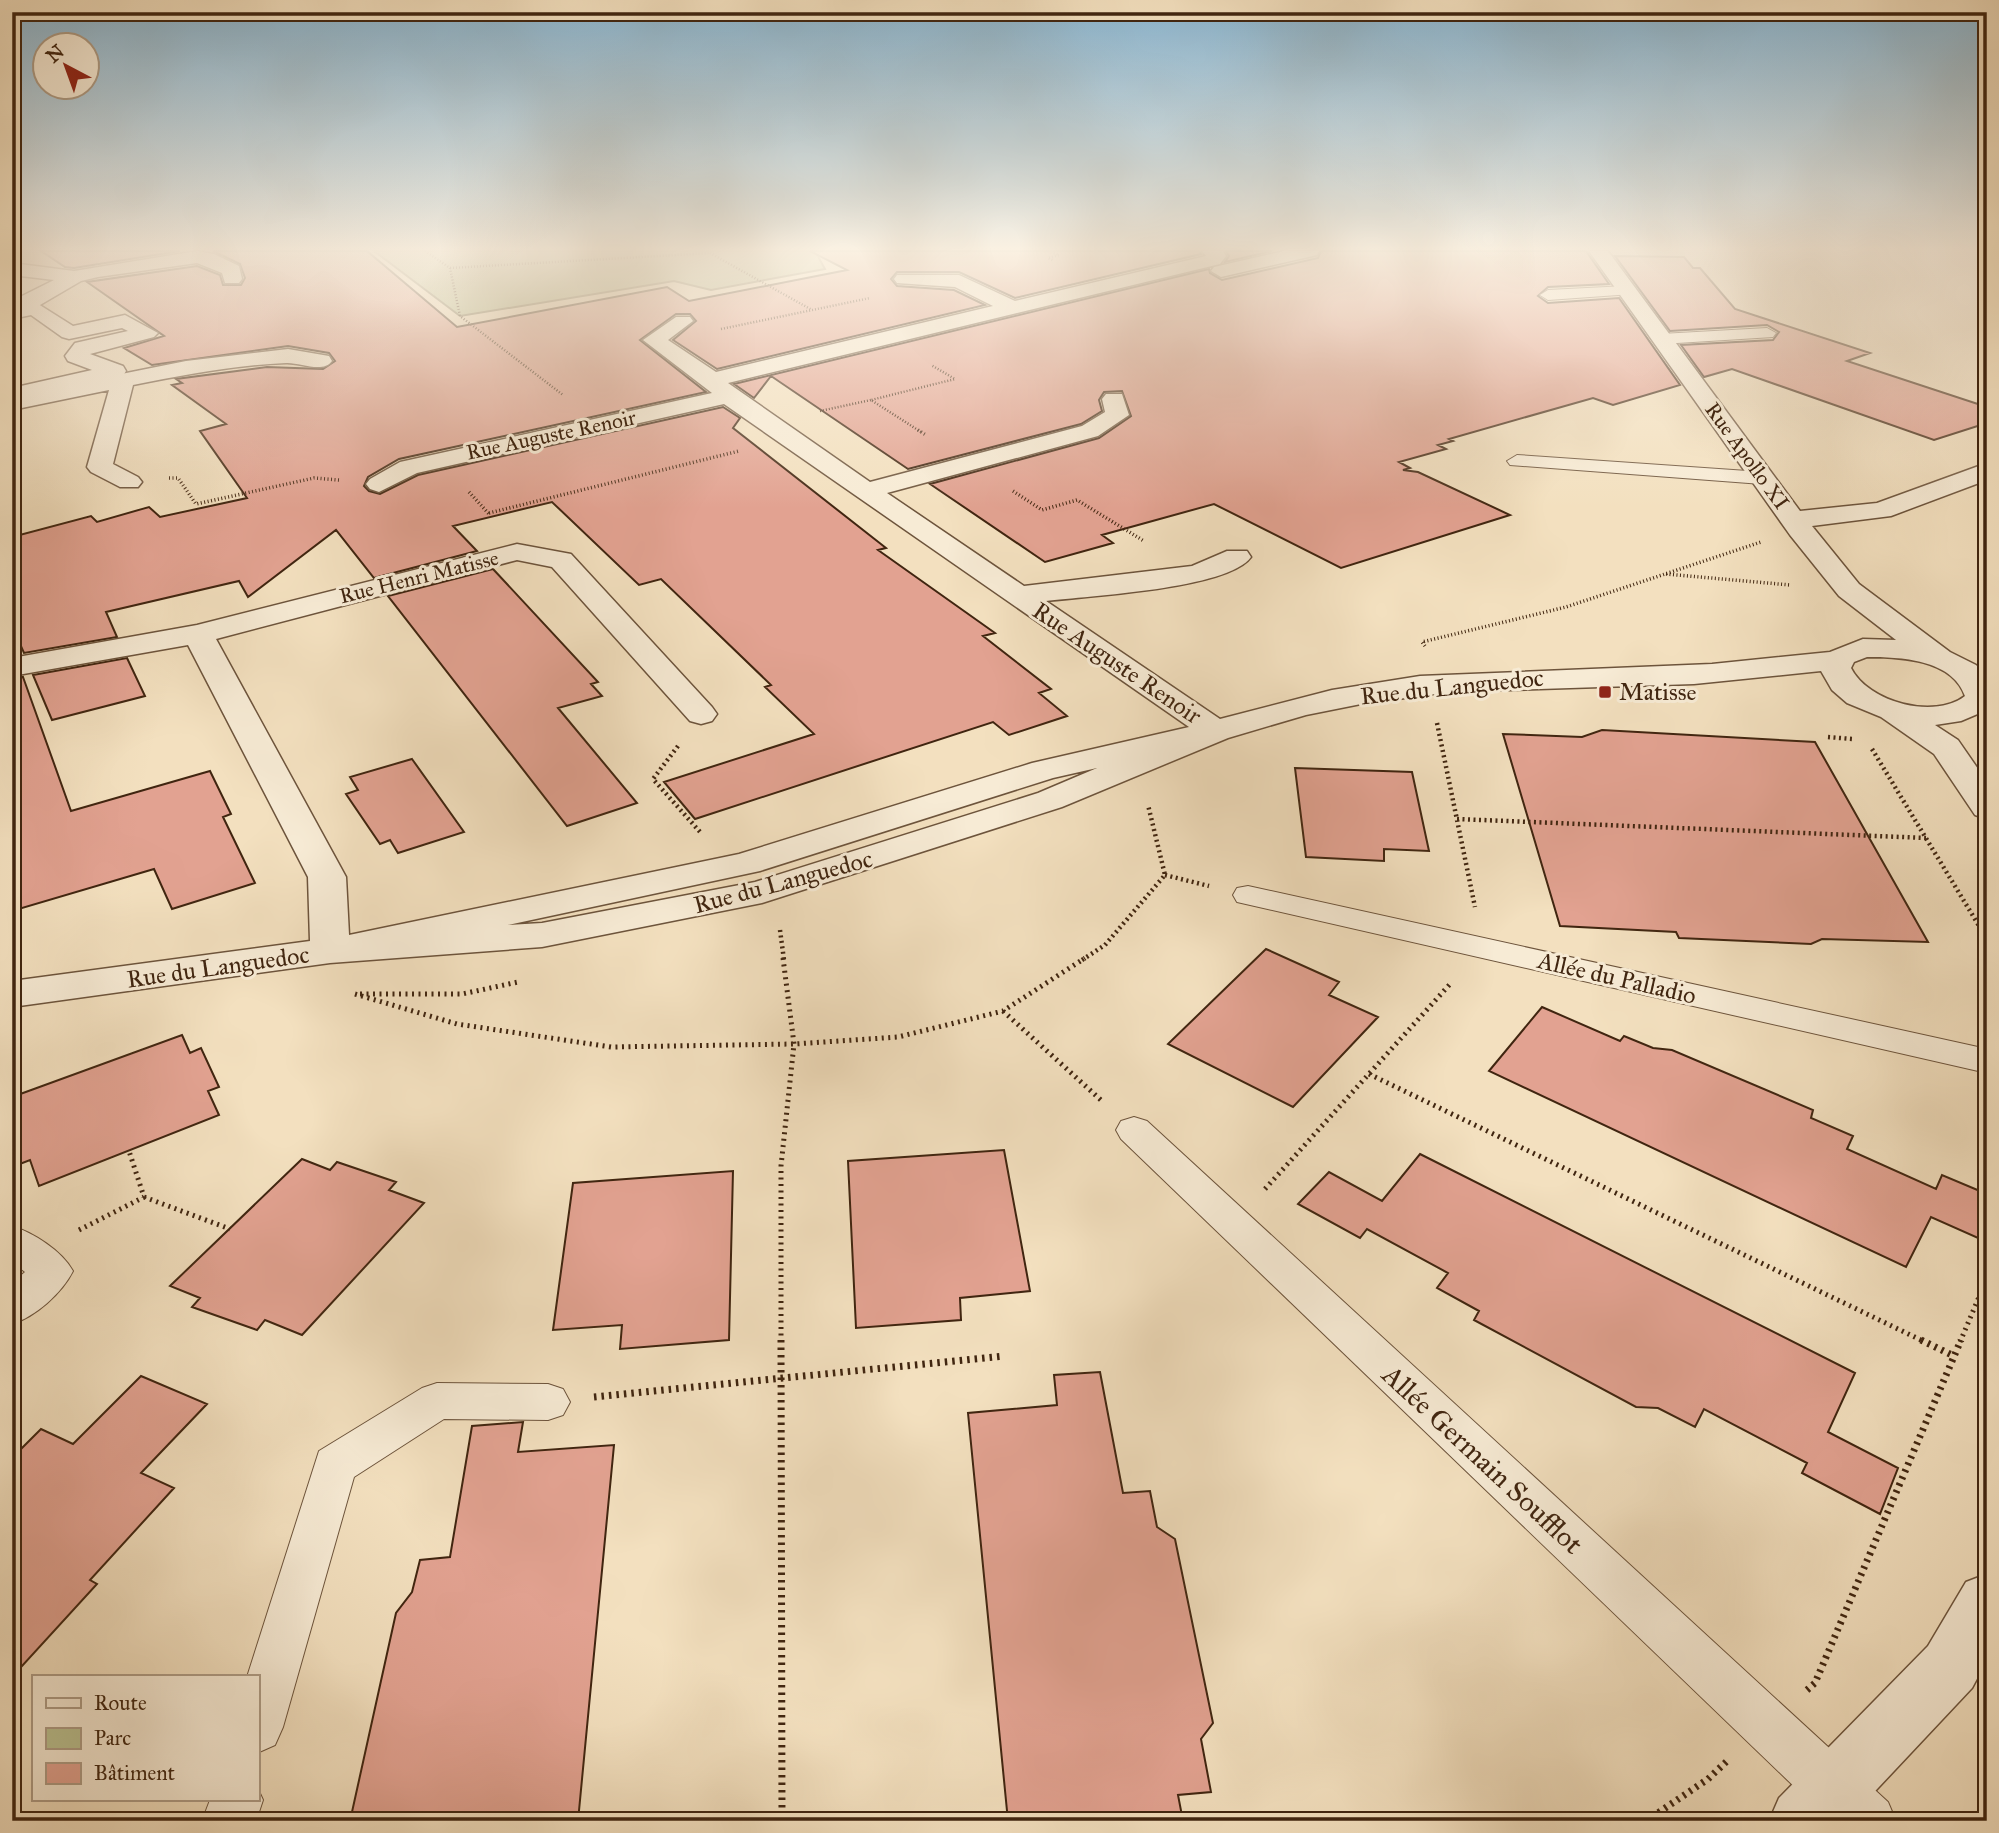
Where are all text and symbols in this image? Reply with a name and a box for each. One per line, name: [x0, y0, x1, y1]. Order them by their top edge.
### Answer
north arrow: [32, 32, 102, 102]
text: N: [42, 40, 69, 68]
street label: Rue Apollo XI: [1699, 397, 1795, 515]
street label: Rue Auguste Renoir: [464, 404, 638, 466]
street label: Rue Henri Matisse: [337, 545, 501, 609]
street label: Rue Auguste Renoir: [1027, 595, 1207, 731]
street label: Rue du Languedoc: [1359, 662, 1545, 712]
place label: Matisse: [1619, 677, 1696, 707]
marker: Matisse: [1597, 684, 1613, 700]
street label: Rue du Languedoc: [690, 844, 876, 920]
street label: Rue du Languedoc: [125, 939, 311, 995]
street label: Allée du Palladio: [1534, 945, 1699, 1011]
street label: Allée Germain Soufflot: [1374, 1357, 1590, 1561]
legend: [32, 1675, 259, 1801]
text: Route: [94, 1690, 147, 1716]
text: Parc: [94, 1725, 131, 1751]
text: Bâtiment: [94, 1760, 176, 1786]

